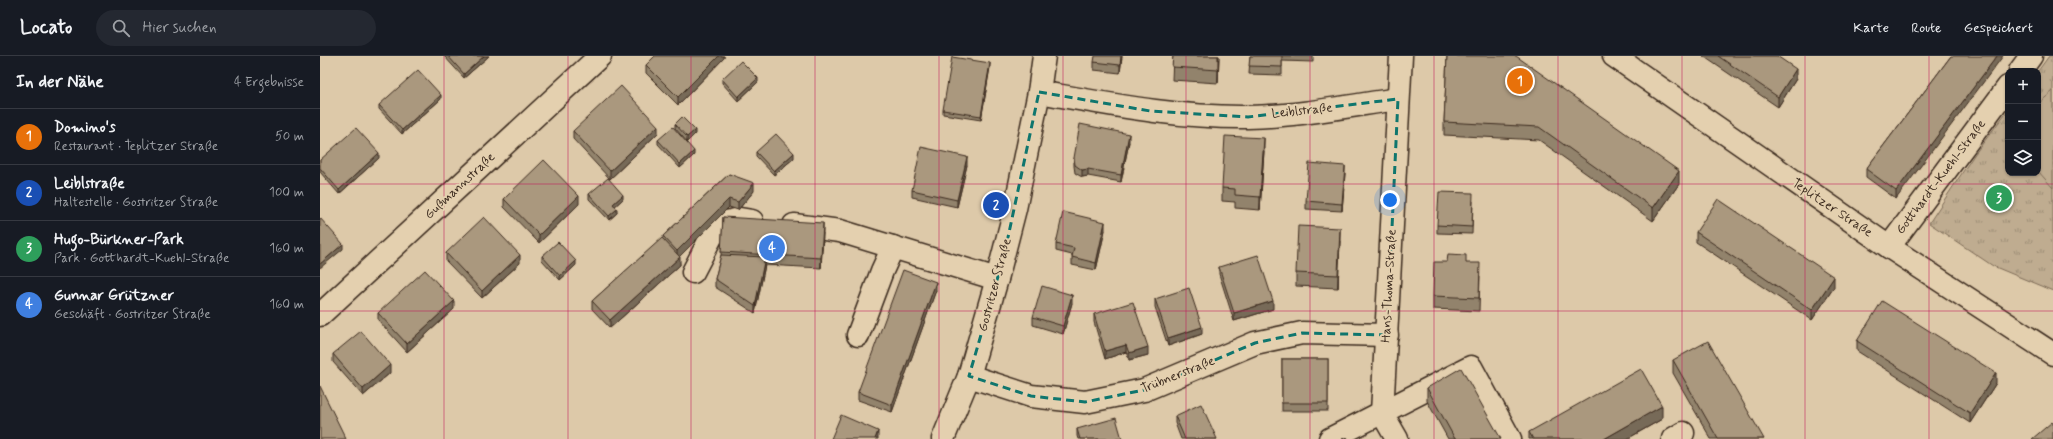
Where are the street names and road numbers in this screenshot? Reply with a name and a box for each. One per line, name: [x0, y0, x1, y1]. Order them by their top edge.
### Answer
street label: Leiblstraße: [1271, 99, 1333, 123]
street label: Gotthardt-Kuehl-Straße: [1892, 116, 1990, 238]
street label: Gußmannstraße: [421, 149, 499, 223]
street label: Teplitzer Straße: [1788, 175, 1876, 241]
street label: Hans-Thoma-Straße: [1378, 229, 1400, 343]
street label: Gostritzer Straße: [974, 236, 1016, 334]
street label: Trübnerstraße: [1139, 352, 1217, 398]

